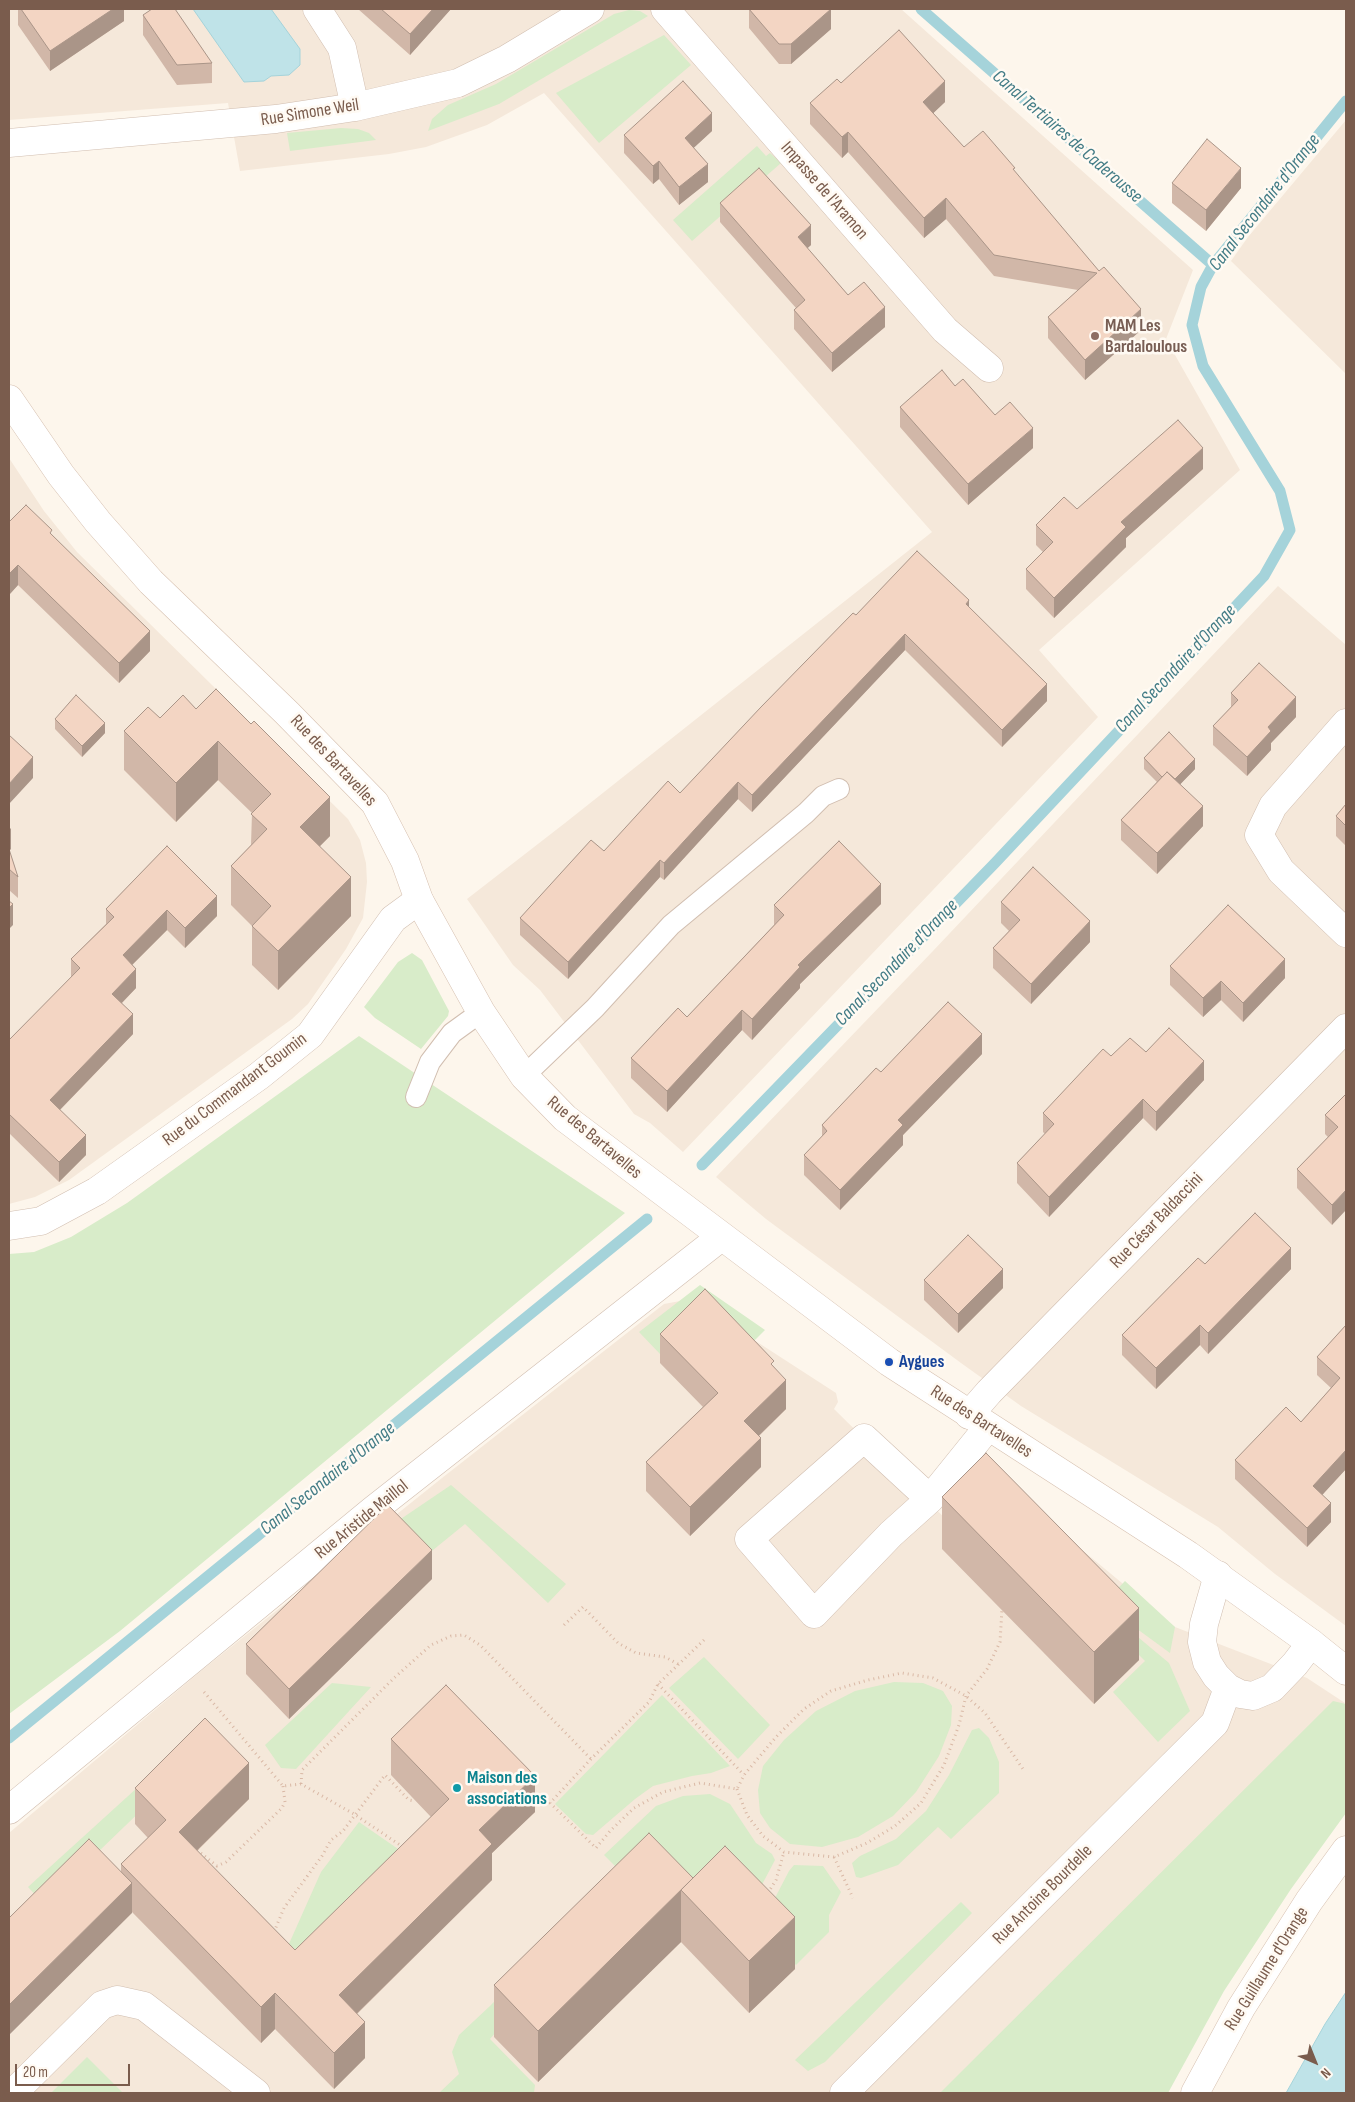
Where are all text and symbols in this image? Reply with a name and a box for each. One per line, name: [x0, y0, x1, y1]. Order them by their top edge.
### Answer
water label: Canal Tertiaires de Caderousse: [987, 66, 1147, 208]
street label: Rue Simone Weil: [259, 95, 361, 131]
water label: Canal Secondaire d'Orange: [1205, 130, 1325, 276]
street label: Impasse de l'Aramon: [776, 138, 872, 244]
place label: MAM Les Bardaloulous: [1105, 315, 1187, 358]
marker: MAM Les Bardaloulous: [1089, 330, 1101, 342]
water label: Canal Secondaire d'Orange: [1111, 600, 1241, 738]
street label: Rue des Bartavelles: [285, 711, 381, 811]
water label: Canal Secondaire d'Orange: [831, 895, 963, 1031]
street label: Rue du Commandant Goumin: [159, 1029, 311, 1151]
street label: Rue des Bartavelles: [542, 1092, 646, 1184]
street label: Rue César Baldaccini: [1106, 1169, 1208, 1273]
place label: Aygues: [899, 1351, 944, 1373]
marker: Aygues: [883, 1356, 895, 1368]
street label: Rue des Bartavelles: [926, 1381, 1036, 1463]
water label: Canal Secondaire d'Orange: [256, 1418, 400, 1540]
street label: Rue Aristide Maillol: [311, 1476, 413, 1564]
place label: Maison des associations: [467, 1767, 547, 1810]
marker: Maison des associations: [451, 1782, 463, 1794]
street label: Rue Antoine Bourdelle: [989, 1841, 1097, 1949]
street label: Rue Guillaume d'Orange: [1220, 1903, 1314, 2035]
north arrow: [1290, 2037, 1340, 2087]
scale bar: [18, 2054, 132, 2086]
text: 20 m: [23, 2063, 48, 2082]
text: N: [1317, 2064, 1334, 2082]

